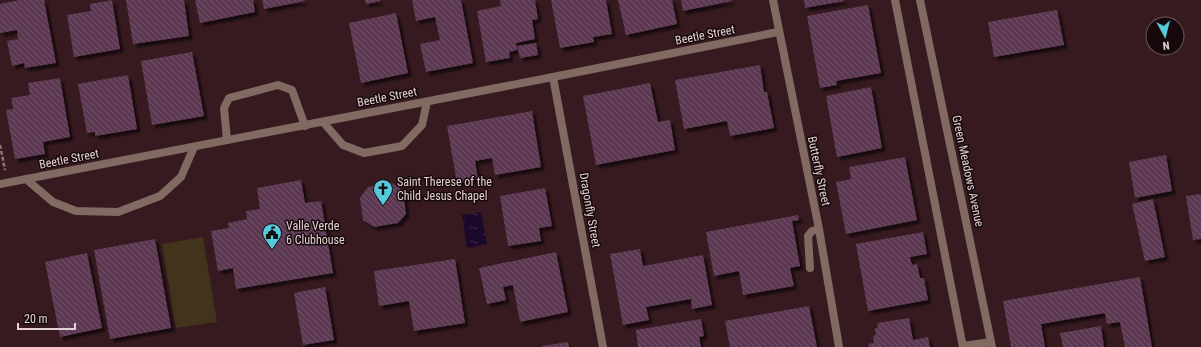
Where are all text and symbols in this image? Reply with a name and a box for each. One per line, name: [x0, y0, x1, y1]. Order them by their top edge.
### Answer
north arrow: [1145, 16, 1185, 56]
street label: Beetle Street: [674, 22, 737, 48]
text: N: [1162, 39, 1170, 52]
street label: Beetle Street: [356, 84, 419, 110]
street label: Green Meadows Avenue: [949, 114, 987, 228]
street label: Butterfly Street: [805, 135, 833, 207]
street label: Beetle Street: [38, 146, 101, 172]
street label: Dragonfly Street: [577, 172, 604, 249]
place label: Saint Therese of the Child Jesus Chapel: [397, 175, 492, 203]
church icon: Saint Therese of the Child Jesus Chapel: [372, 178, 394, 206]
place label: Valle Verde 6 Clubhouse: [286, 219, 345, 247]
public building icon: Valle Verde 6 Clubhouse: [261, 222, 283, 250]
scale bar: [18, 305, 75, 331]
text: 20 m: [24, 312, 48, 326]

